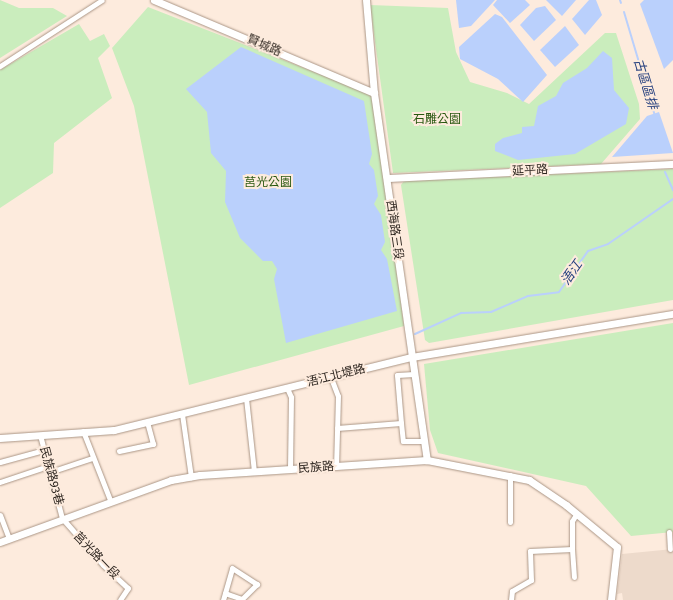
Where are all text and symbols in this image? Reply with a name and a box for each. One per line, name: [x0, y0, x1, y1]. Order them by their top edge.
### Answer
street label: 賢城路: [245, 32, 283, 60]
water label: 古區區排: [630, 57, 660, 111]
park label: 石雕公園: [413, 113, 461, 127]
street label: 延平路: [512, 163, 548, 179]
park label: 莒光公園: [244, 176, 292, 190]
street label: 西海路三段: [383, 199, 405, 261]
water label: 浯江: [558, 258, 586, 288]
street label: 浯江北堤路: [305, 362, 367, 390]
street label: 民族路93巷: [36, 445, 66, 507]
street label: 民族路: [298, 460, 334, 476]
street label: 莒光路一段: [70, 529, 122, 583]

